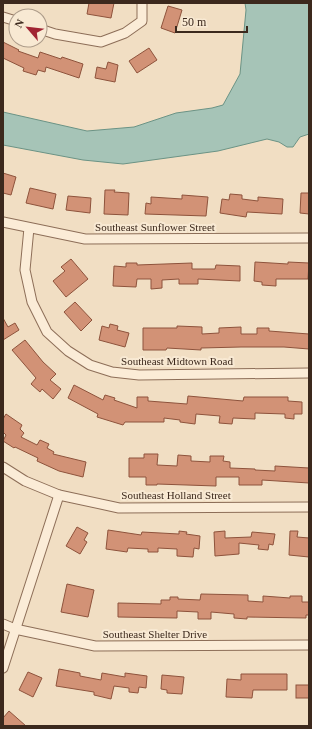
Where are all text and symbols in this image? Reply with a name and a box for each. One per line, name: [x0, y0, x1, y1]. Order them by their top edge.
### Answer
north arrow: [8, 8, 48, 48]
scale bar: [176, 8, 247, 34]
text: 50 m: [182, 15, 207, 29]
text: N: [12, 17, 26, 30]
street label: Southeast Sunflower Street: [95, 221, 215, 233]
street label: Southeast Midtown Road: [121, 355, 233, 367]
street label: Southeast Holland Street: [121, 489, 231, 501]
street label: Southeast Shelter Drive: [103, 628, 207, 640]

